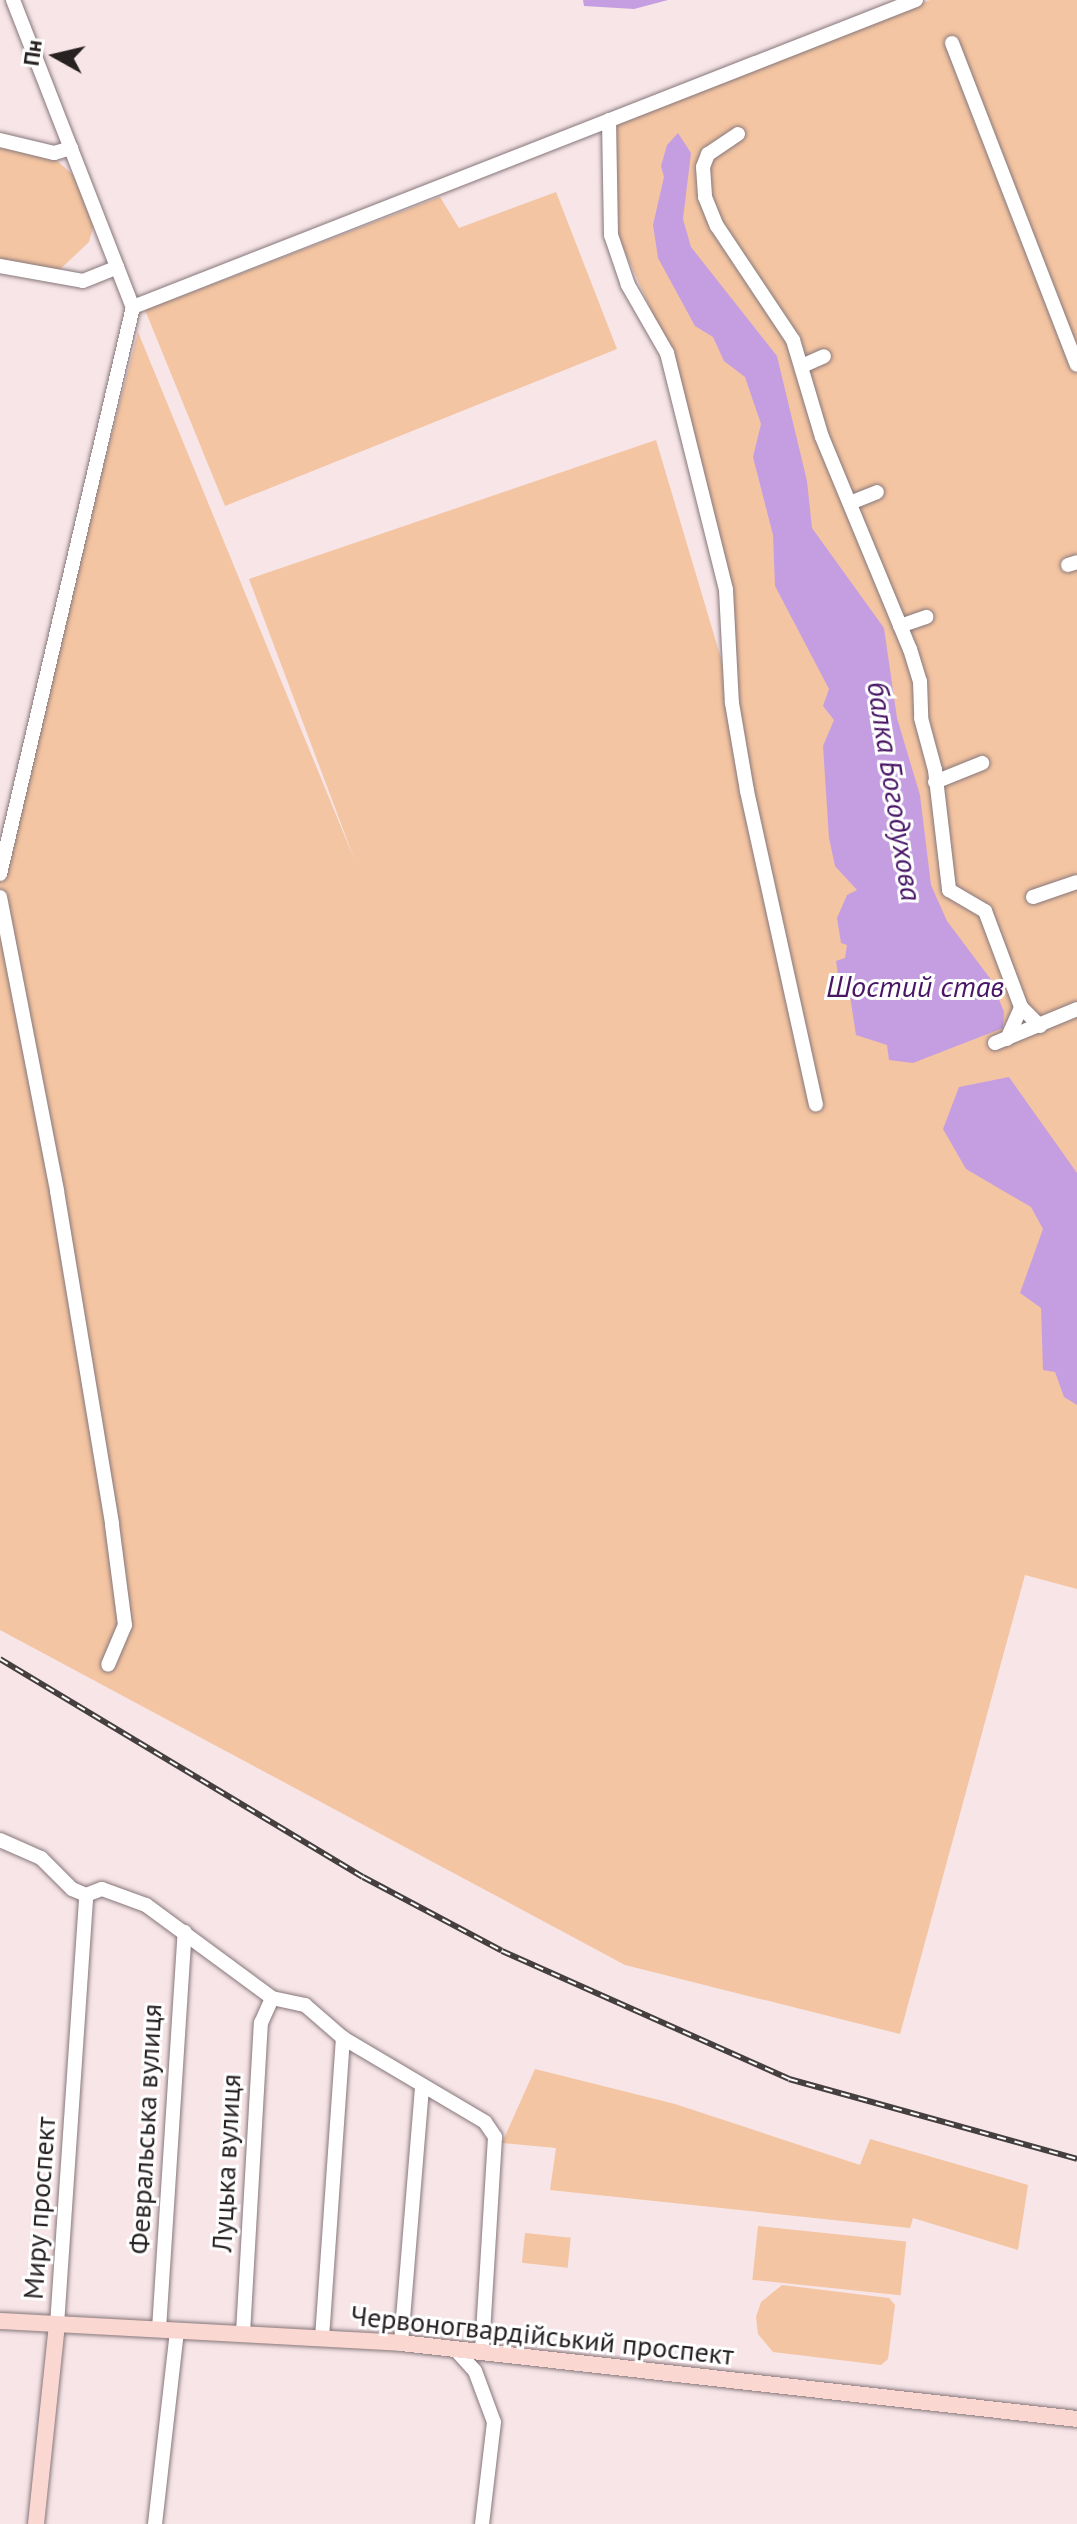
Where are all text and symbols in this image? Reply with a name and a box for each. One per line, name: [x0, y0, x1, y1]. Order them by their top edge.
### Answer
north arrow: [16, 16, 96, 96]
text: Пн: [17, 38, 48, 67]
water label: балка Богодухова: [860, 679, 930, 903]
water label: Шостий став: [826, 968, 1004, 1004]
street label: Февральська вулиця: [122, 2003, 168, 2255]
street label: Луцька вулиця: [205, 2073, 247, 2253]
street label: Миру проспект: [16, 2115, 62, 2301]
street label: Червоногвардійський проспект: [349, 2298, 735, 2372]

